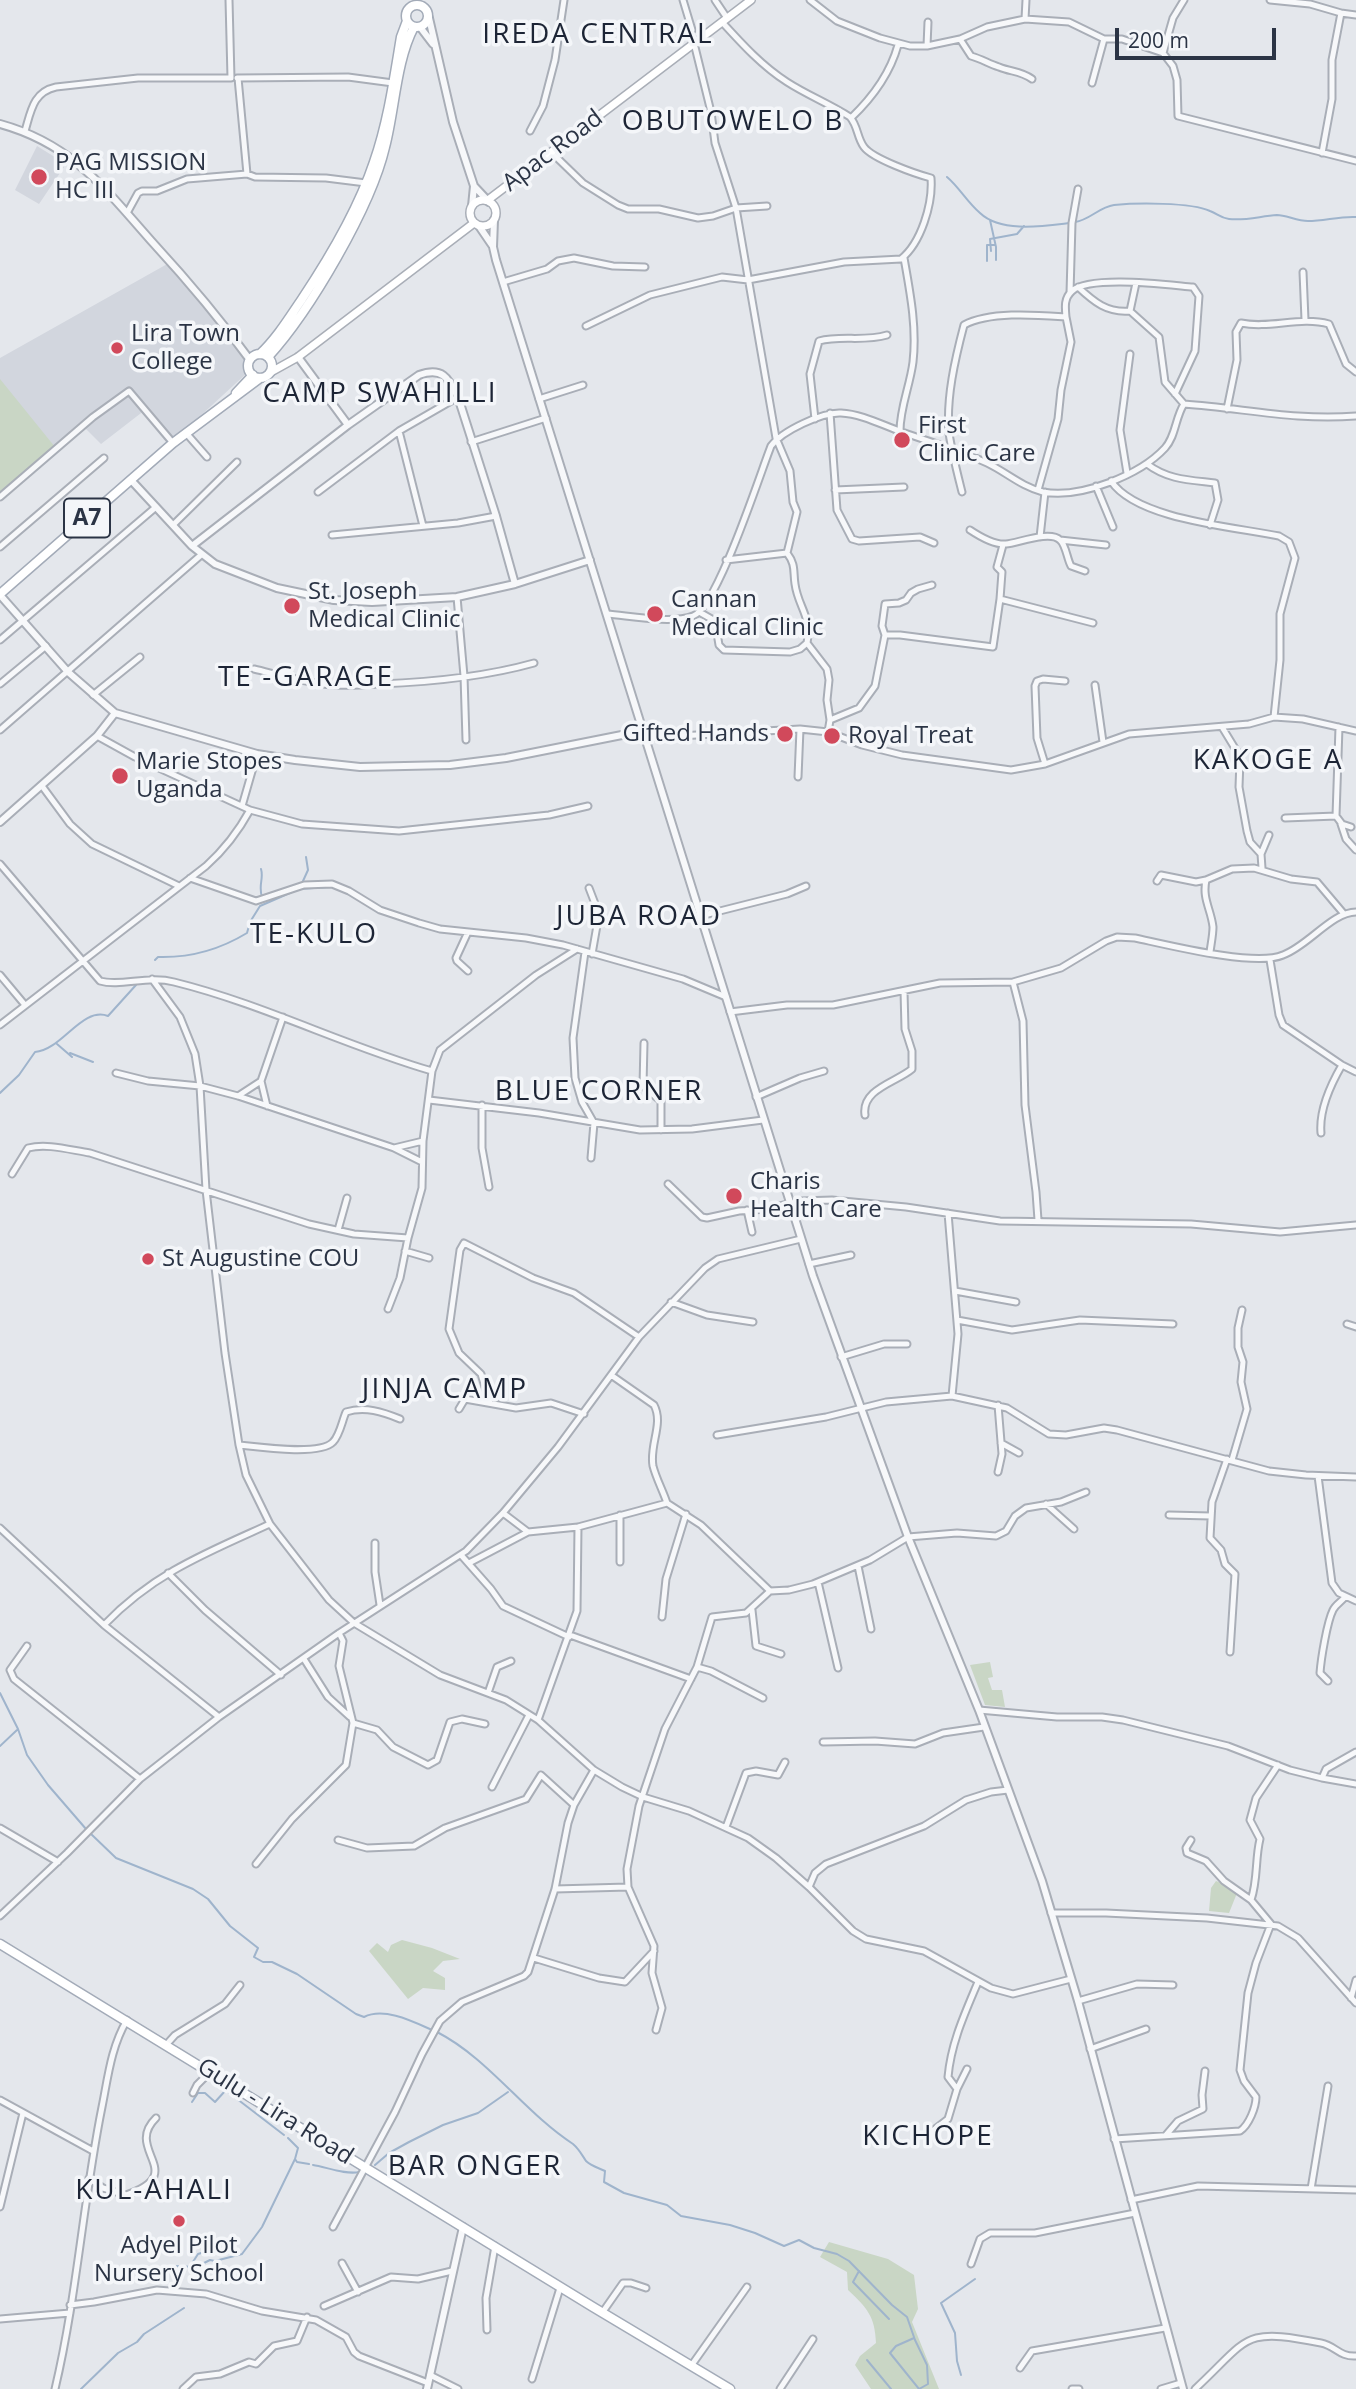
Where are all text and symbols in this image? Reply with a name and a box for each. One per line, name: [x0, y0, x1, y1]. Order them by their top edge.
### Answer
scale bar: [1118, 14, 1279, 58]
district label: IREDA CENTRAL: [484, 18, 712, 52]
text: 200 m: [1128, 26, 1189, 54]
street label: Apac Road: [497, 104, 609, 198]
district label: OBUTOWELO B: [623, 105, 843, 139]
place label: PAG MISSION HC III: [55, 149, 206, 205]
marker: PAG MISSION HC III: [29, 167, 49, 187]
place label: Lira Town College: [131, 320, 240, 376]
marker: Lira Town College: [109, 340, 125, 356]
district label: CAMP SWAHILLI: [264, 377, 496, 411]
place label: First Clinic Care: [918, 412, 1035, 468]
marker: First Clinic Care: [892, 430, 912, 450]
road number: A7: [64, 498, 110, 538]
place label: St. Joseph Medical Clinic: [308, 578, 460, 634]
place label: Cannan Medical Clinic: [671, 586, 823, 642]
marker: St. Joseph Medical Clinic: [282, 596, 302, 616]
marker: Cannan Medical Clinic: [645, 604, 665, 624]
district label: TE -GARAGE: [219, 661, 393, 695]
place label: Gifted Hands: [623, 720, 769, 748]
place label: Royal Treat: [848, 722, 973, 750]
marker: Gifted Hands: [775, 724, 795, 744]
marker: Royal Treat: [822, 726, 842, 746]
district label: KAKOGE A: [1194, 744, 1342, 778]
place label: Marie Stopes Uganda: [136, 748, 282, 804]
marker: Marie Stopes Uganda: [110, 766, 130, 786]
district label: JUBA ROAD: [557, 900, 721, 934]
district label: TE-KULO: [251, 918, 377, 952]
district label: BLUE CORNER: [496, 1075, 702, 1109]
place label: Charis Health Care: [750, 1168, 882, 1224]
marker: Charis Health Care: [724, 1186, 744, 1206]
place label: St Augustine COU: [162, 1245, 359, 1273]
marker: St Augustine COU: [140, 1251, 156, 1267]
district label: JINJA CAMP: [363, 1373, 527, 1407]
street label: Gulu - Lira Road: [192, 2053, 358, 2171]
district label: KICHOPE: [863, 2120, 993, 2154]
district label: BAR ONGER: [389, 2150, 561, 2184]
district label: KUL-AHALI: [76, 2174, 232, 2208]
marker: Adyel Pilot Nursery School: [171, 2213, 187, 2229]
place label: Adyel Pilot Nursery School: [94, 2232, 264, 2288]

